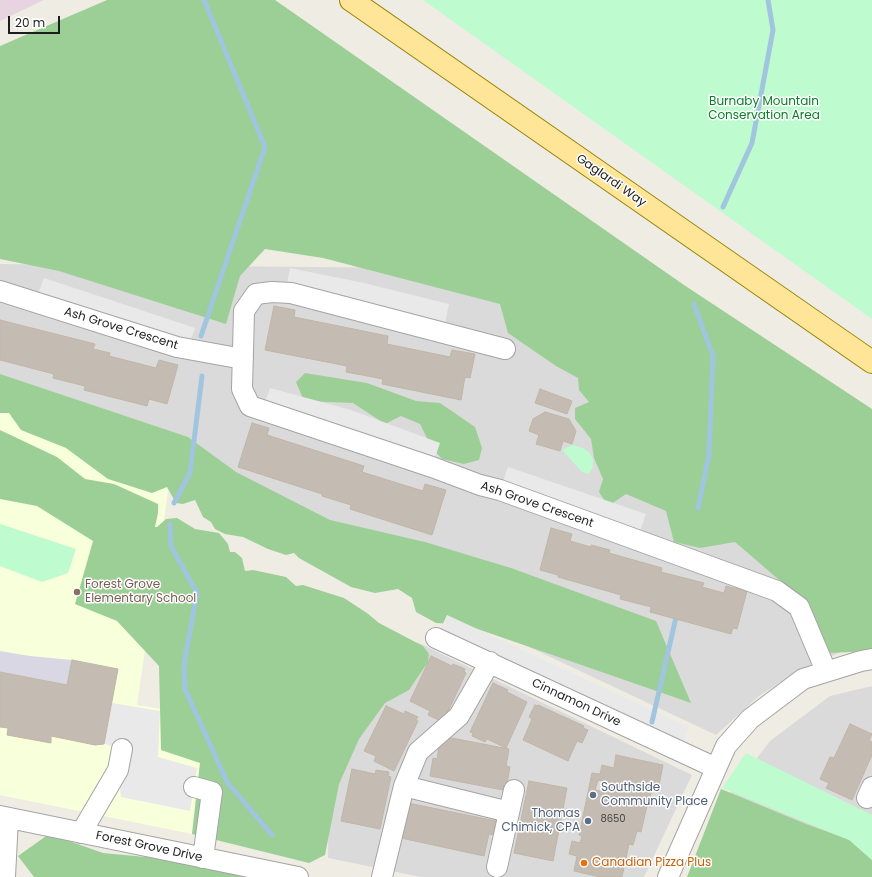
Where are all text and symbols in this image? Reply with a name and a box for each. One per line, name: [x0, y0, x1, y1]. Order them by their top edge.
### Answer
scale bar: [10, 8, 62, 34]
text: 20 m: [15, 14, 45, 31]
park label: Burnaby Mountain Conservation Area: [708, 95, 820, 123]
street label: Gaglardi Way: [573, 152, 649, 210]
street label: Ash Grove Crescent: [62, 305, 180, 353]
street label: Ash Grove Crescent: [479, 479, 595, 531]
place label: Forest Grove Elementary School: [85, 578, 196, 606]
marker: Forest Grove Elementary School: [72, 587, 82, 597]
street label: Cinnamon Drive: [529, 676, 623, 730]
place label: Southside Community Place: [601, 781, 708, 809]
marker: Southside Community Place: [588, 790, 598, 800]
place label: Thomas Chimick, CPA: [501, 807, 580, 835]
house number: 8650: [600, 813, 626, 825]
marker: Thomas Chimick, CPA: [583, 816, 593, 826]
street label: Forest Grove Drive: [94, 829, 204, 865]
place label: Canadian Pizza Plus: [592, 856, 711, 870]
marker: Canadian Pizza Plus: [579, 858, 589, 868]

